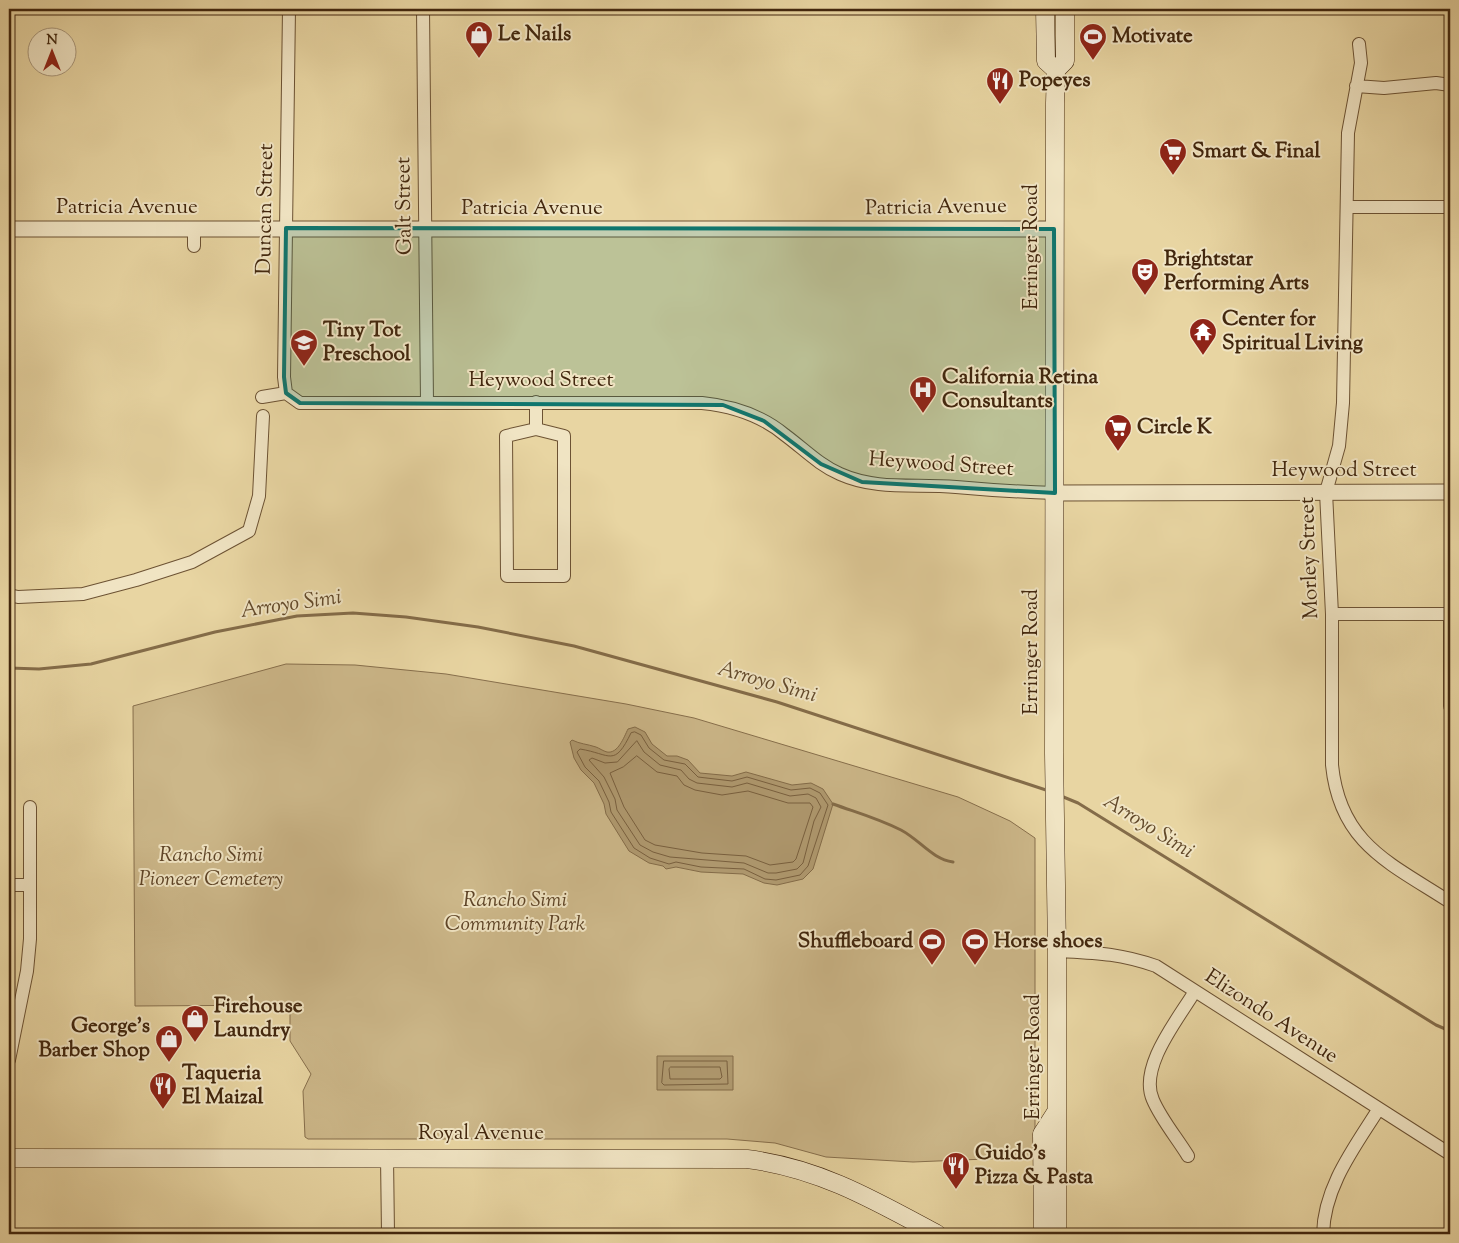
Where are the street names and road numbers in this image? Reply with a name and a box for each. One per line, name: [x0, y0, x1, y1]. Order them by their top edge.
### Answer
street label: Duncan Street: [250, 143, 282, 275]
street label: Galt Street: [389, 157, 421, 255]
street label: Erringer Road: [1017, 184, 1047, 310]
street label: Patricia Avenue: [865, 192, 1007, 224]
street label: Patricia Avenue: [56, 193, 198, 223]
street label: Patricia Avenue: [461, 194, 603, 224]
street label: Heywood Street: [468, 366, 614, 396]
street label: Heywood Street: [868, 445, 1014, 485]
street label: Heywood Street: [1271, 456, 1417, 486]
street label: Morley Street: [1293, 496, 1327, 620]
street label: Erringer Road: [1017, 589, 1047, 715]
street label: Elizondo Avenue: [1198, 963, 1344, 1071]
street label: Erringer Road: [1019, 994, 1049, 1120]
street label: Royal Avenue: [418, 1119, 544, 1149]

